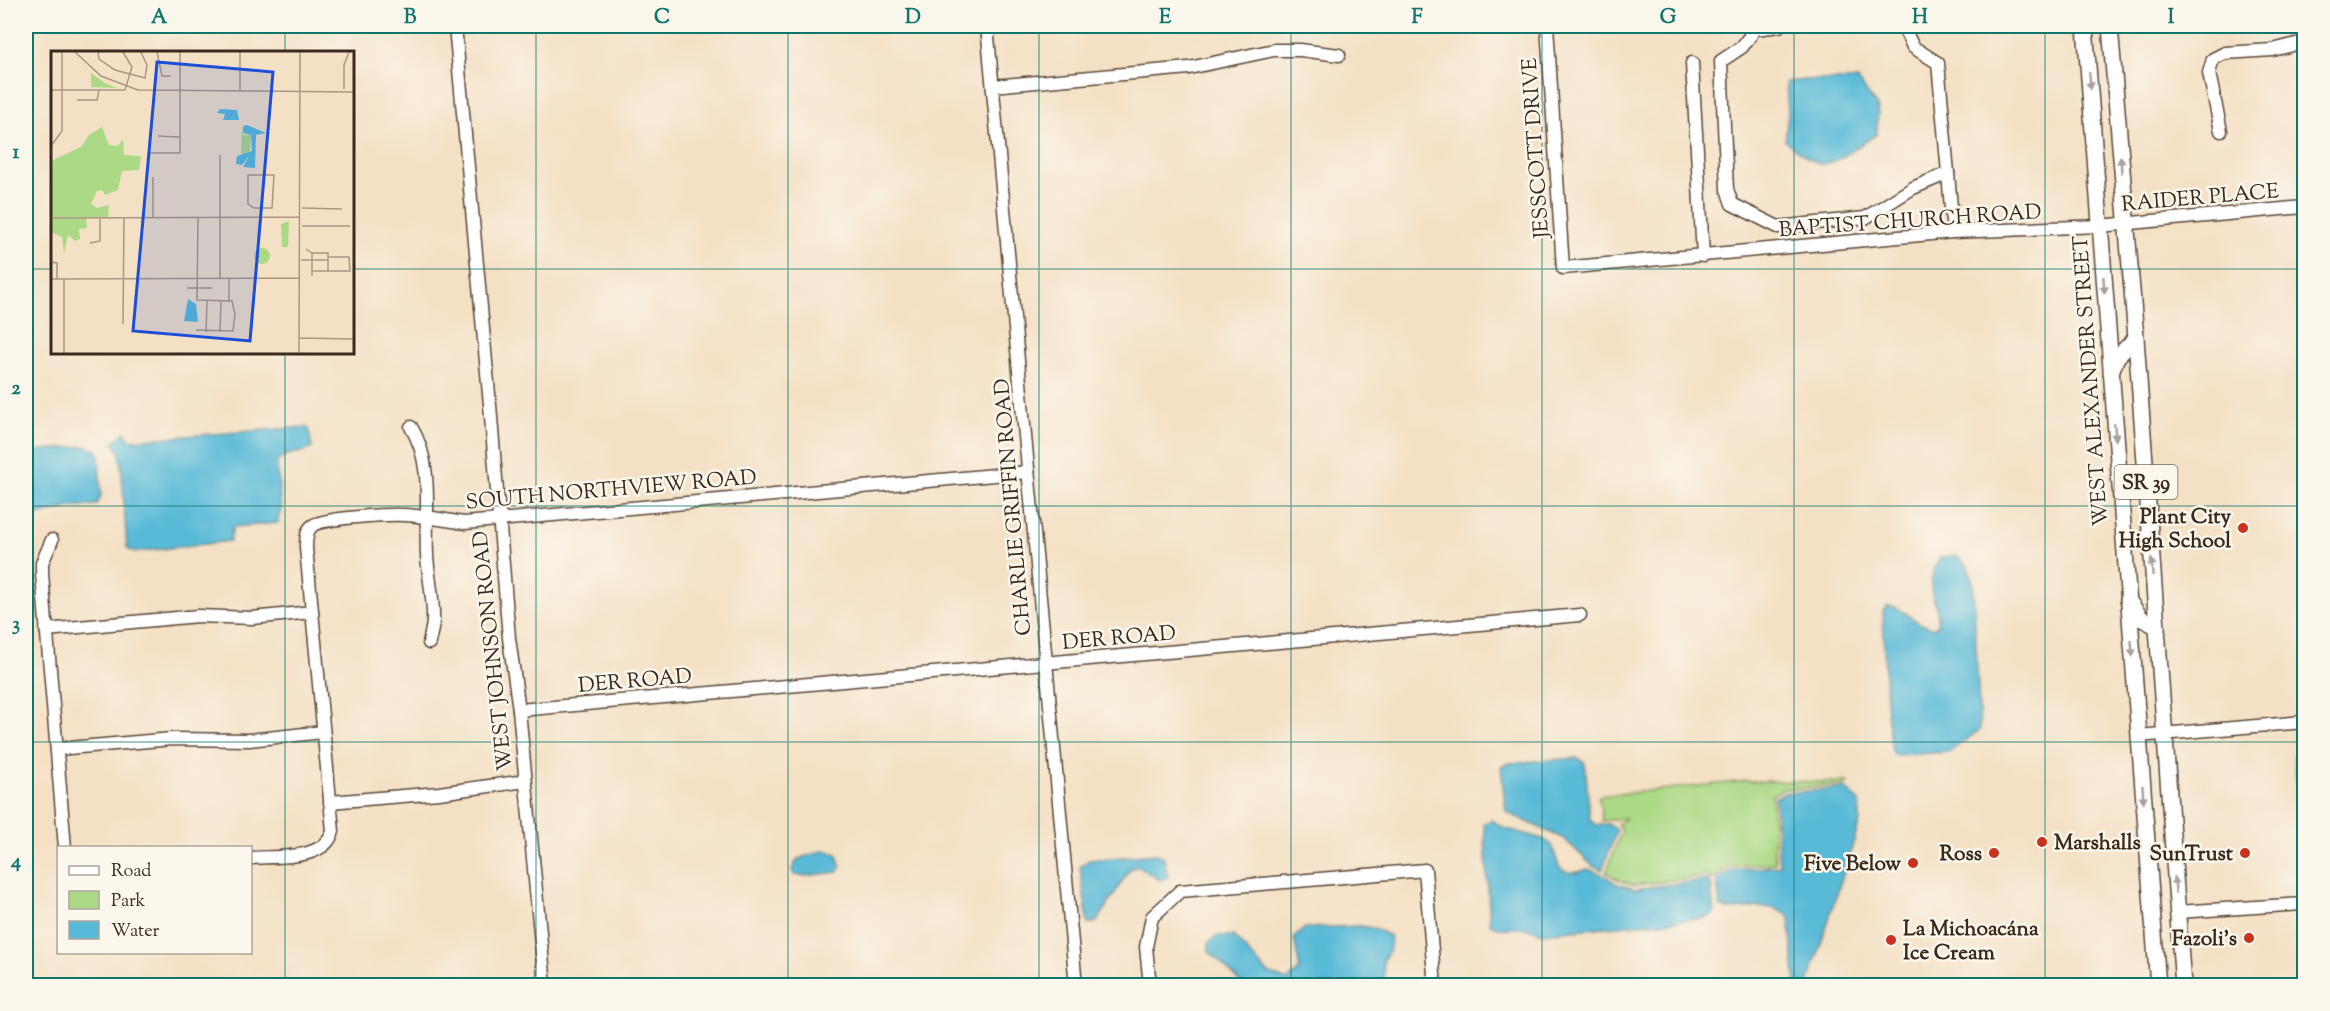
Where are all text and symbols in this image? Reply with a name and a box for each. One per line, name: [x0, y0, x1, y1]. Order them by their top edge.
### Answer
text: A: [151, 4, 168, 33]
text: B: [404, 4, 417, 33]
text: C: [654, 4, 670, 33]
text: D: [905, 4, 921, 33]
text: E: [1159, 4, 1172, 33]
text: F: [1411, 4, 1423, 33]
text: G: [1660, 4, 1677, 33]
text: H: [1912, 4, 1928, 33]
text: I: [2168, 4, 2175, 33]
inset map: [51, 51, 354, 354]
street label: JESSCOTT DRIVE: [1516, 56, 1558, 240]
one-way arrow: [2085, 72, 2095, 91]
text: 1: [13, 139, 20, 168]
one-way arrow: [2116, 156, 2126, 175]
street label: RAIDER PLACE: [2120, 177, 2281, 221]
street label: BAPTIST CHURCH ROAD: [1778, 198, 2042, 246]
street label: WEST ALEXANDER STREET: [2067, 234, 2117, 527]
one-way arrow: [2099, 275, 2109, 294]
text: 2: [11, 375, 21, 404]
street label: CHARLIE GRIFFIN ROAD: [988, 377, 1040, 637]
one-way arrow: [2110, 423, 2120, 442]
street label: SOUTH NORTHVIEW ROAD: [464, 463, 758, 519]
road number: SR 39: [2114, 465, 2178, 499]
place label: Plant City High School: [2119, 503, 2232, 557]
marker: Plant City High School: [2236, 521, 2250, 535]
street label: WEST JOHNSON ROAD: [466, 529, 522, 772]
one-way arrow: [2147, 558, 2157, 577]
text: 3: [12, 611, 20, 640]
street label: DER ROAD: [1061, 619, 1177, 659]
one-way arrow: [2127, 638, 2136, 657]
street label: DER ROAD: [577, 662, 693, 702]
one-way arrow: [2138, 785, 2148, 804]
place label: Marshalls: [2054, 829, 2141, 859]
marker: Marshalls: [2035, 835, 2049, 849]
place label: Ross: [1940, 840, 1982, 870]
place label: SunTrust: [2150, 840, 2234, 870]
legend: [57, 846, 252, 954]
marker: Ross: [1987, 846, 2001, 860]
marker: SunTrust: [2238, 846, 2252, 860]
text: 4: [10, 848, 21, 877]
place label: Five Below: [1804, 850, 1901, 880]
marker: Five Below: [1906, 856, 1920, 870]
text: Road: [111, 859, 151, 885]
one-way arrow: [2171, 876, 2180, 895]
text: Park: [111, 889, 146, 915]
place label: La Michoacána Ice Cream: [1903, 915, 2039, 969]
text: Water: [111, 919, 160, 945]
place label: Fazoli's: [2172, 925, 2237, 955]
marker: Fazoli's: [2242, 931, 2256, 945]
marker: La Michoacána Ice Cream: [1884, 933, 1898, 947]

